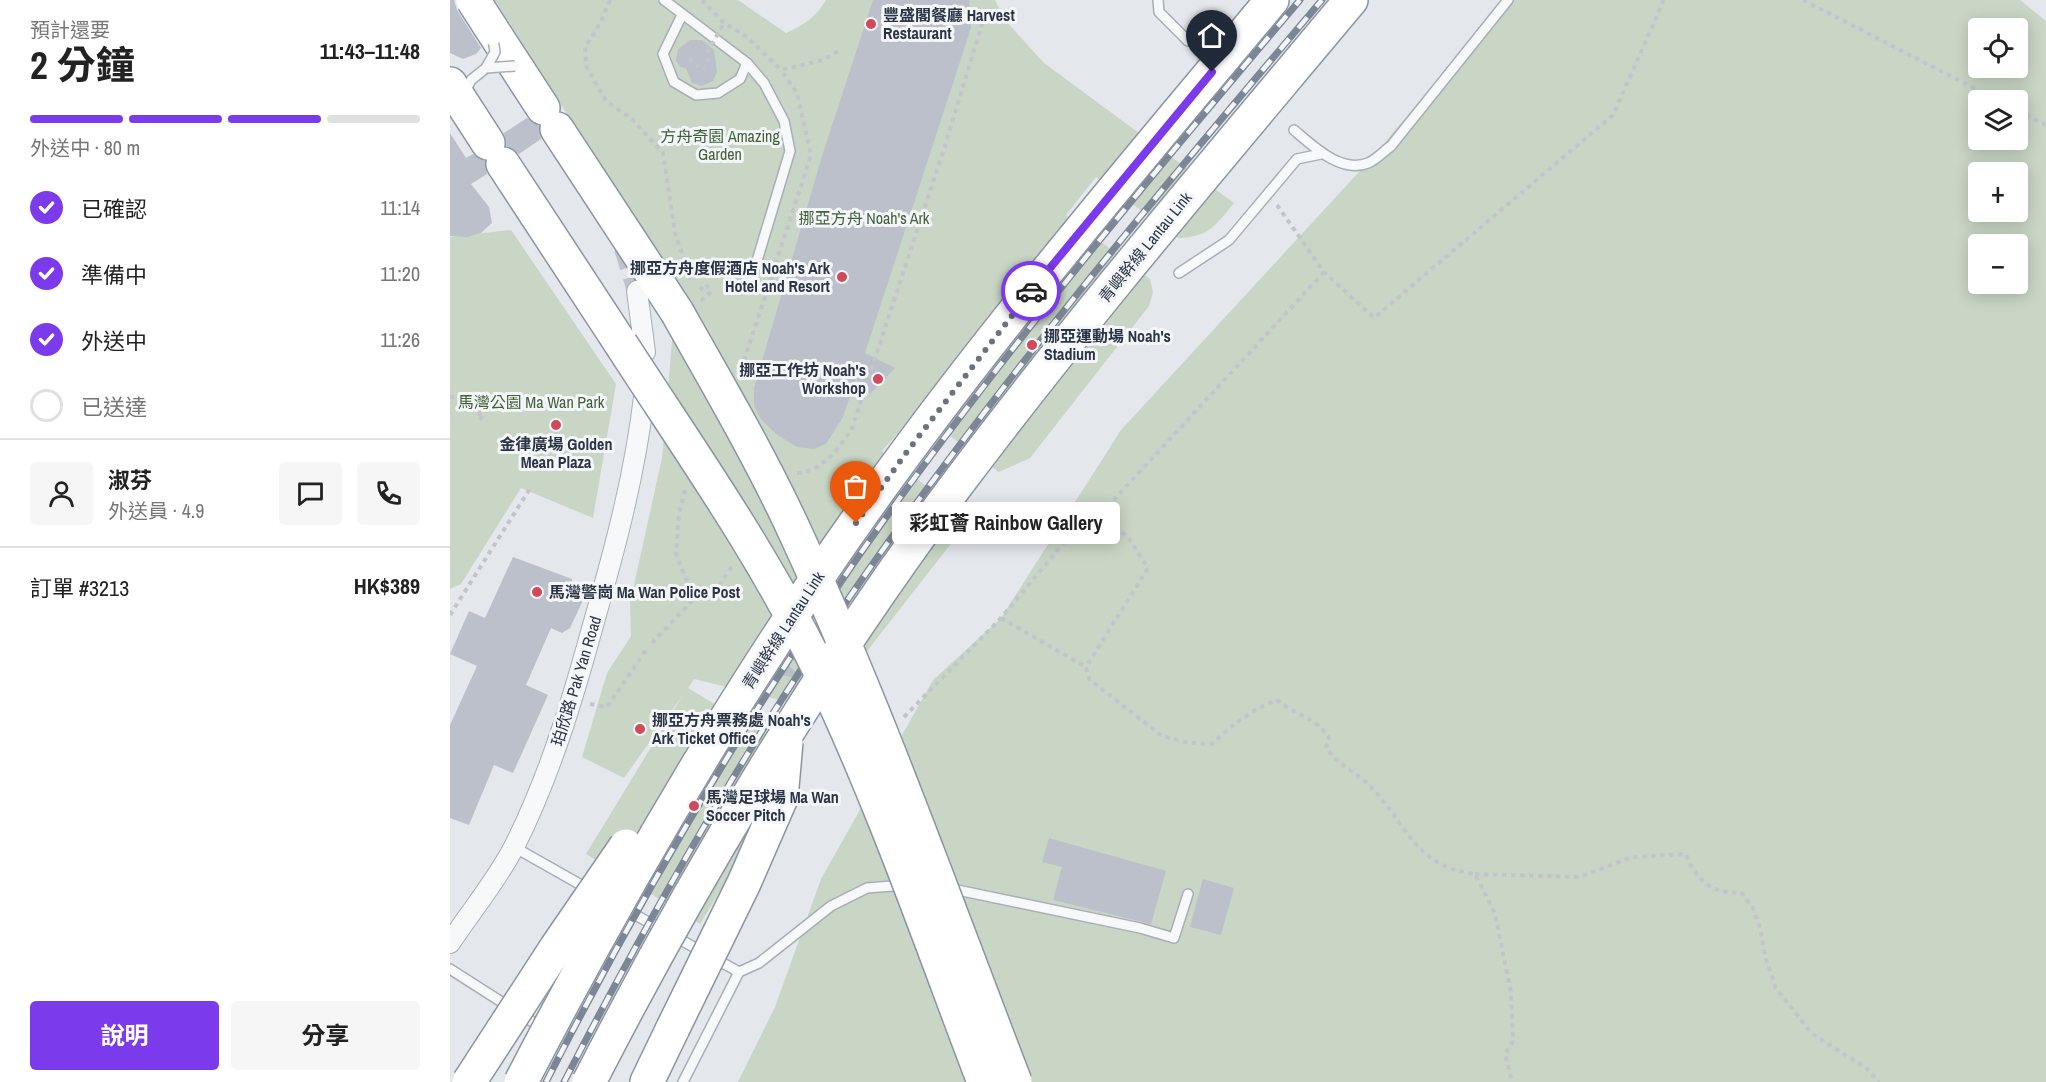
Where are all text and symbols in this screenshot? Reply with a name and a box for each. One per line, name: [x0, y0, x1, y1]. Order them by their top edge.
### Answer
place label: 豐盛閣餐廳 Harvest Restaurant: [883, 4, 1015, 44]
pin: [1186, 10, 1237, 72]
text: 預計還要: [30, 16, 110, 43]
marker: 豐盛閣餐廳 Harvest Restaurant: [864, 17, 878, 31]
map controls: [1968, 18, 2028, 294]
button: locate: [1968, 18, 2028, 78]
icon: home: [1195, 19, 1228, 52]
text: 11:43–11:48: [320, 36, 420, 66]
text: 2 分鐘: [30, 39, 135, 91]
button: layers: [1968, 90, 2028, 150]
park label: 方舟奇園 Amazing Garden: [660, 125, 780, 165]
text: 外送中 · 80 m: [30, 134, 140, 161]
button: +: [1968, 162, 2028, 222]
street label: 青嶼幹線 Lantau Link: [1094, 187, 1197, 307]
icon: check: [30, 191, 63, 224]
text: 已確認: [81, 194, 147, 224]
text: 11:14: [380, 194, 420, 221]
park label: 挪亞方舟 Noah's Ark: [799, 207, 930, 229]
button: −: [1968, 234, 2028, 294]
icon: check: [30, 257, 63, 290]
place label: 挪亞方舟度假酒店 Noah's Ark Hotel and Resort: [630, 257, 831, 297]
text: 準備中: [81, 260, 147, 290]
text: 11:20: [380, 260, 420, 287]
courier: [1001, 261, 1061, 321]
marker: 挪亞方舟度假酒店 Noah's Ark Hotel and Resort: [835, 270, 849, 284]
icon: car: [1015, 275, 1048, 308]
icon: check: [30, 323, 63, 356]
place label: 挪亞運動場 Noah's Stadium: [1044, 325, 1171, 365]
text: 外送中: [81, 326, 147, 356]
text: 11:26: [380, 326, 420, 353]
marker: 挪亞運動場 Noah's Stadium: [1025, 338, 1039, 352]
place label: 挪亞工作坊 Noah's Workshop: [739, 359, 866, 399]
marker: 挪亞工作坊 Noah's Workshop: [871, 372, 885, 386]
park label: 馬灣公園 Ma Wan Park: [458, 391, 605, 413]
text: 已送達: [81, 392, 147, 422]
marker: 金律廣場 Golden Mean Plaza: [549, 418, 563, 432]
place label: 金律廣場 Golden Mean Plaza: [500, 433, 612, 473]
pin: [830, 461, 881, 523]
button: person: [30, 462, 93, 525]
button: chat: [279, 462, 342, 525]
button: phone: [357, 462, 420, 525]
text: 淑芬: [108, 465, 152, 495]
icon: bag: [839, 470, 872, 503]
text: 外送員 · 4.9: [108, 497, 204, 524]
callout: 彩虹薈 Rainbow Gallery: [892, 502, 1120, 544]
text: 彩虹薈 Rainbow Gallery: [909, 509, 1103, 536]
street label: 青嶼幹線 Lantau Link: [737, 567, 830, 693]
text: HK$389: [354, 571, 420, 601]
text: 訂單 #3213: [30, 573, 129, 603]
place label: 馬灣警崗 Ma Wan Police Post: [549, 581, 741, 603]
marker: 馬灣警崗 Ma Wan Police Post: [530, 585, 544, 599]
street label: 珀欣路 Pak Yan Road: [546, 613, 606, 749]
place label: 挪亞方舟票務處 Noah's Ark Ticket Office: [652, 709, 811, 749]
marker: 挪亞方舟票務處 Noah's Ark Ticket Office: [633, 722, 647, 736]
place label: 馬灣足球場 Ma Wan Soccer Pitch: [706, 786, 839, 826]
marker: 馬灣足球場 Ma Wan Soccer Pitch: [687, 799, 701, 813]
button: 說明: [30, 1001, 219, 1070]
button: 分享: [231, 1001, 420, 1070]

